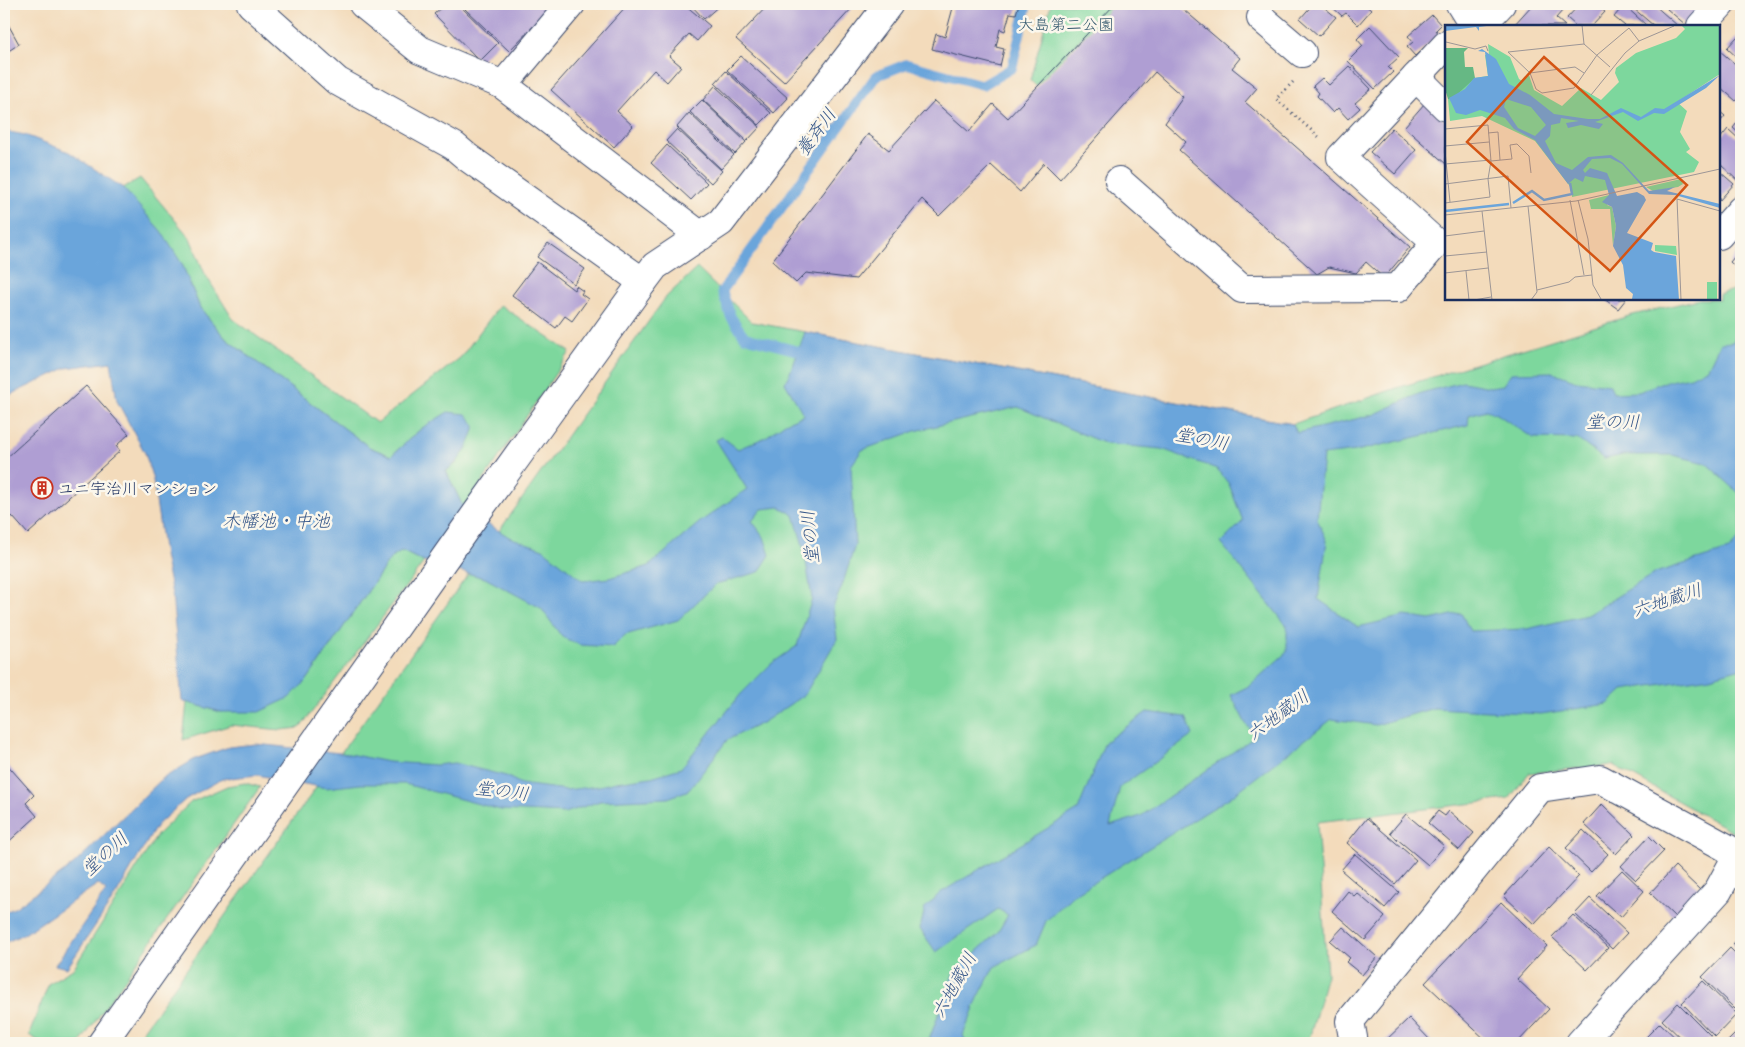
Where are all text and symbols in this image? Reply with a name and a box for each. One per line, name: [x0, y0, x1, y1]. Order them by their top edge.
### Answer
park label: 大島第二公園: [1018, 15, 1114, 34]
inset map: [1445, 25, 1720, 300]
water label: 養斉川: [791, 104, 841, 160]
water label: 堂の川: [1586, 411, 1640, 433]
water label: 堂の川: [1173, 423, 1231, 455]
building icon: ユニ宇治川マンション: [30, 476, 54, 500]
place label: ユニ宇治川マンション: [58, 479, 217, 498]
water label: 堂の川: [796, 509, 824, 565]
water label: 木幡池・中池: [222, 510, 331, 532]
water label: 六地蔵川: [1629, 578, 1705, 622]
water label: 六地蔵川: [1242, 685, 1314, 745]
water label: 堂の川: [474, 777, 530, 805]
water label: 堂の川: [78, 828, 132, 880]
water label: 六地蔵川: [927, 948, 981, 1022]

